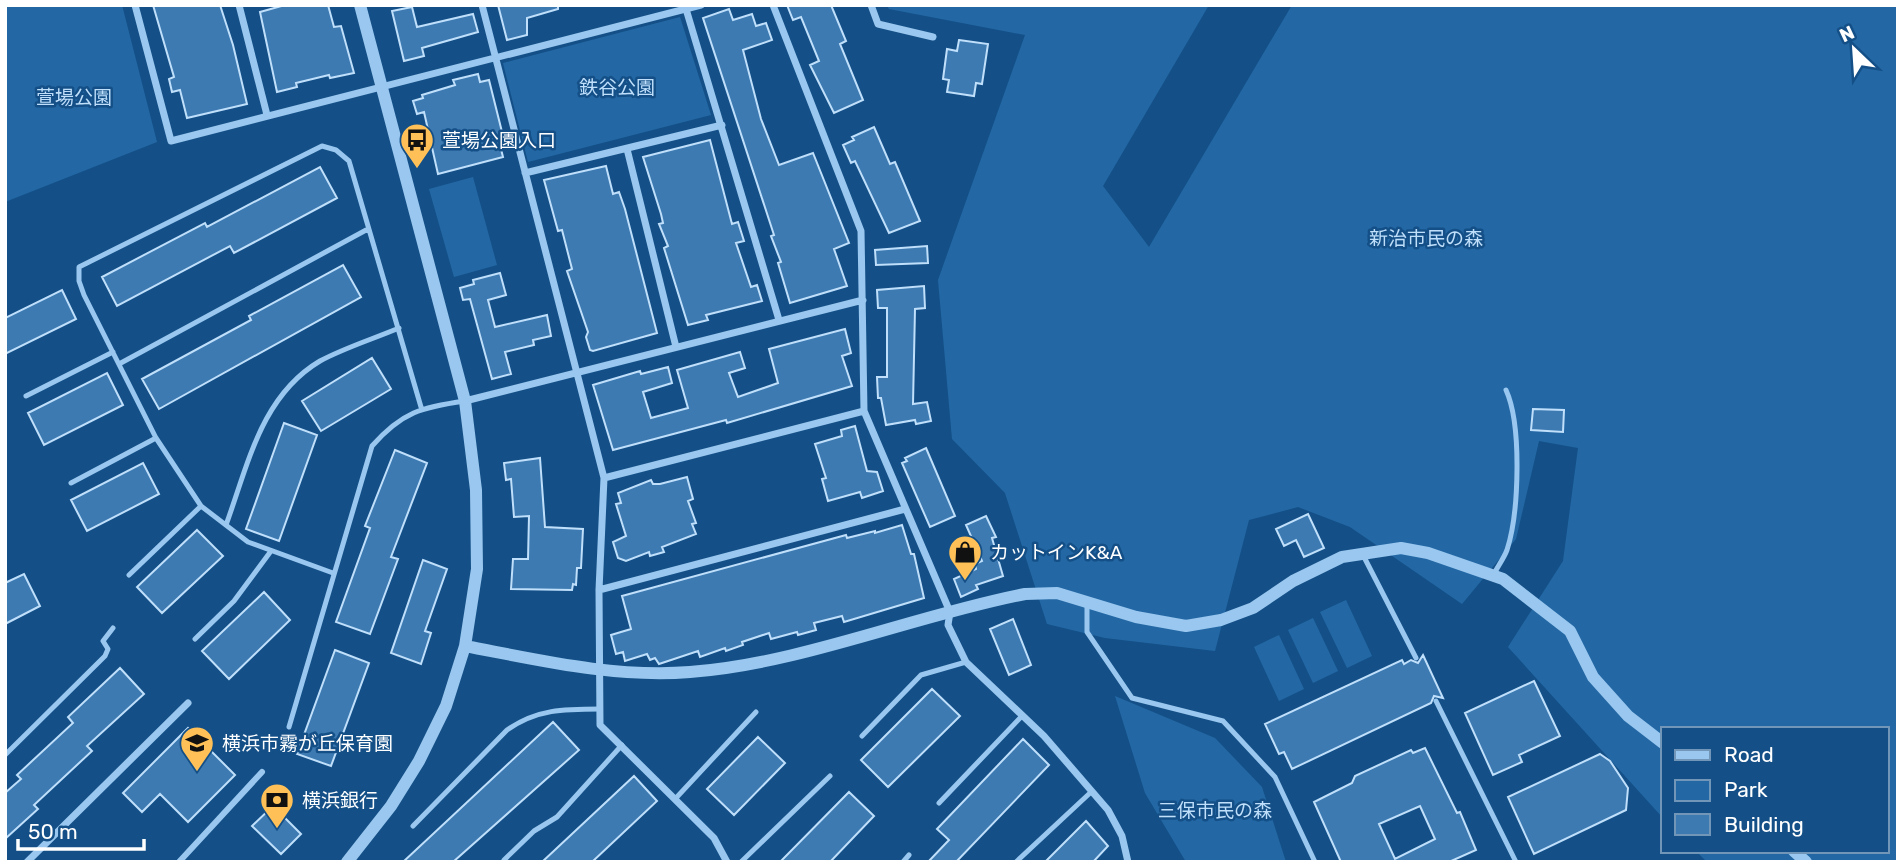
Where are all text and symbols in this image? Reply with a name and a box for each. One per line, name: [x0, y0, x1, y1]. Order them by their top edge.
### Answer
north arrow: [1819, 14, 1889, 84]
text: N: [1836, 21, 1858, 47]
park label: 鉄谷公園: [579, 76, 655, 99]
park label: 萱場公園: [36, 86, 112, 109]
bus stop icon: 萱場公園入口: [398, 121, 436, 170]
place label: 萱場公園入口: [442, 129, 556, 152]
park label: 新治市民の森: [1369, 227, 1483, 250]
shop icon: カットインK&A: [946, 533, 984, 582]
place label: カットインK&A: [990, 541, 1123, 564]
school or university icon: 横浜市霧が丘保育園: [178, 724, 216, 773]
legend: [1661, 727, 1889, 853]
place label: 横浜市霧が丘保育園: [222, 732, 393, 755]
text: Road: [1724, 742, 1774, 767]
text: Park: [1724, 777, 1768, 802]
bank icon: 横浜銀行: [258, 781, 296, 830]
place label: 横浜銀行: [302, 789, 378, 812]
park label: 三保市民の森: [1158, 799, 1272, 822]
scale bar: [18, 808, 144, 852]
text: Building: [1724, 812, 1804, 837]
text: 50 m: [28, 819, 78, 844]

